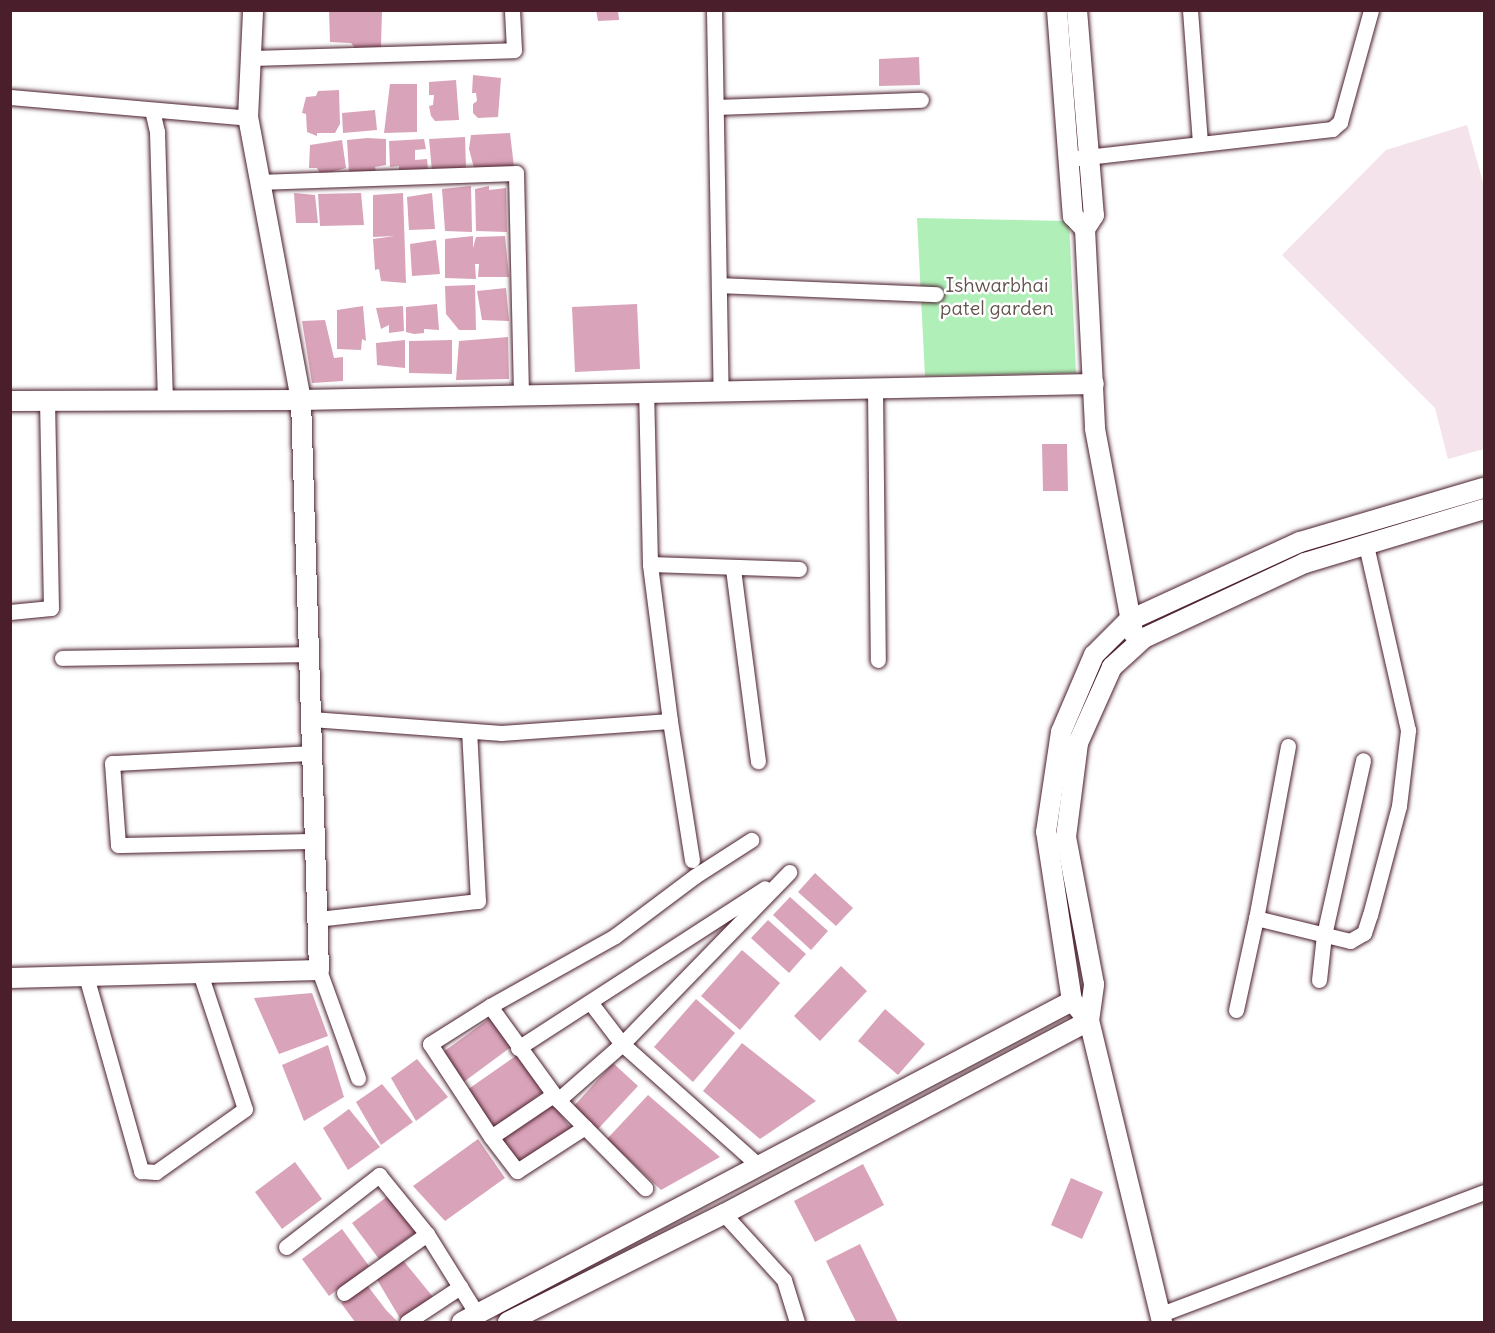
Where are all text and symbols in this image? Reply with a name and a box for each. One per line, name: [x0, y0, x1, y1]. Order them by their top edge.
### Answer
park label: Ishwarbhai patel garden: [940, 273, 1054, 320]

